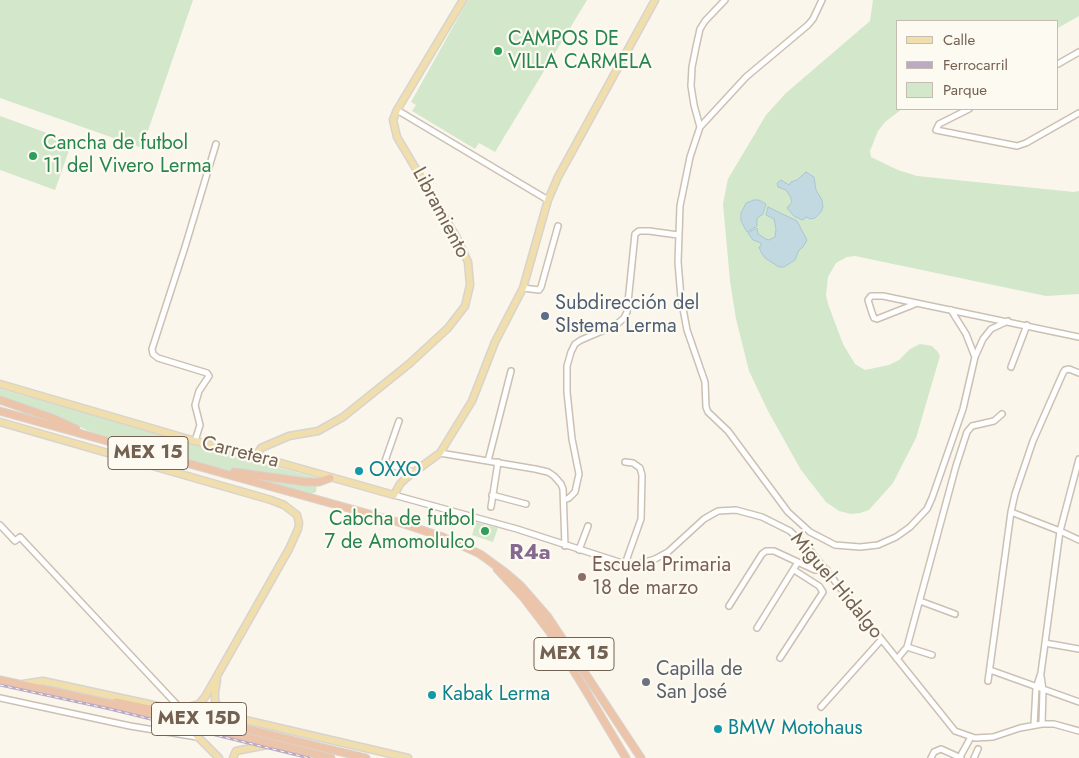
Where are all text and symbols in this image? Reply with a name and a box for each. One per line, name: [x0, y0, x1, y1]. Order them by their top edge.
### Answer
legend: [896, 20, 1059, 110]
place label: CAMPOS DE VILLA CARMELA: [508, 28, 652, 75]
text: Calle: [943, 29, 975, 51]
marker: CAMPOS DE VILLA CARMELA: [492, 45, 504, 57]
text: Ferrocarril: [943, 54, 1008, 76]
text: Parque: [943, 79, 987, 101]
place label: Cancha de futbol 11 del Vivero Lerma: [43, 132, 211, 179]
marker: Cancha de futbol 11 del Vivero Lerma: [27, 150, 39, 162]
street label: Libramiento: [406, 163, 474, 263]
place label: Subdirección del SIstema Lerma: [555, 292, 699, 339]
marker: Subdirección del SIstema Lerma: [539, 310, 551, 322]
street label: Carretera: [199, 432, 281, 474]
road number: MEX 15: [108, 436, 188, 469]
place label: OXXO: [369, 459, 421, 483]
marker: OXXO: [353, 465, 365, 477]
place label: Cabcha de futbol 7 de Amomolulco: [324, 508, 475, 555]
marker: Cabcha de futbol 7 de Amomolulco: [479, 525, 491, 537]
street label: Miguel Hidalgo: [784, 528, 888, 644]
district label: R4a: [509, 541, 551, 567]
place label: Escuela Primaria 18 de marzo: [592, 554, 731, 601]
marker: Escuela Primaria 18 de marzo: [576, 571, 588, 583]
road number: MEX 15: [534, 638, 614, 671]
place label: Capilla de San José: [656, 658, 742, 705]
marker: Capilla de San José: [640, 676, 652, 688]
place label: Kabak Lerma: [442, 683, 550, 707]
marker: Kabak Lerma: [426, 689, 438, 701]
road number: MEX 15D: [152, 702, 246, 736]
place label: BMW Motohaus: [728, 717, 863, 741]
marker: BMW Motohaus: [712, 723, 724, 735]

